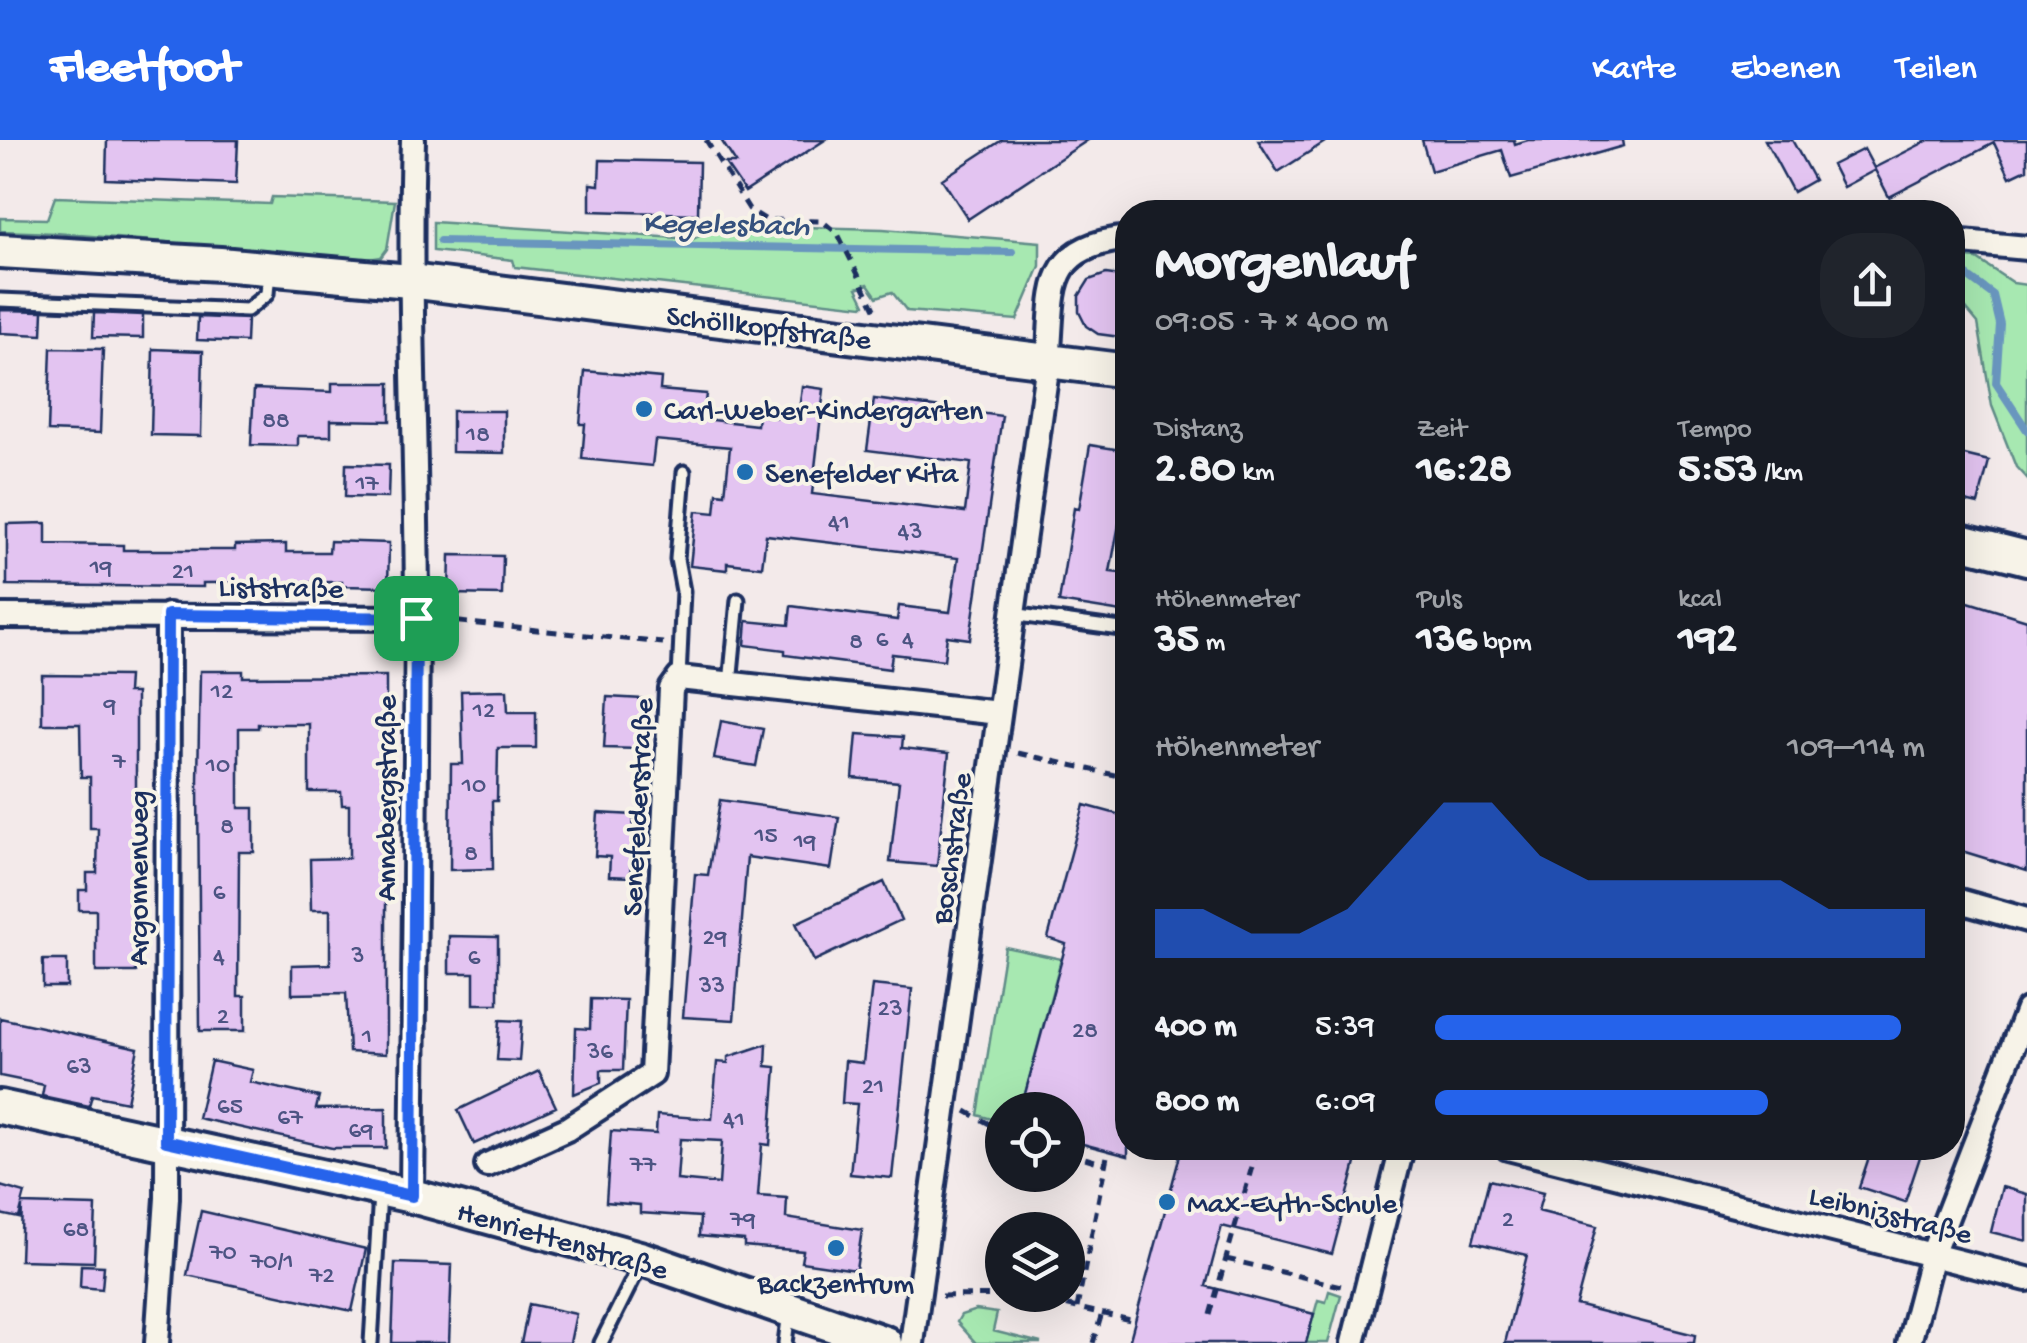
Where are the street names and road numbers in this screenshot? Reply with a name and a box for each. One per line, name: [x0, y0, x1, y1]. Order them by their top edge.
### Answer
street label: Schöllkopfstraße: [664, 301, 873, 360]
street label: Liststraße: [218, 572, 344, 609]
street label: Annabergstraße: [372, 694, 407, 901]
street label: Senefelderstraße: [617, 697, 664, 917]
street label: Boschstraße: [926, 770, 982, 928]
street label: Argonnenweg: [124, 791, 159, 966]
street label: Leibnizstraße: [1805, 1180, 1976, 1255]
street label: Henriettenstraße: [452, 1196, 672, 1290]

